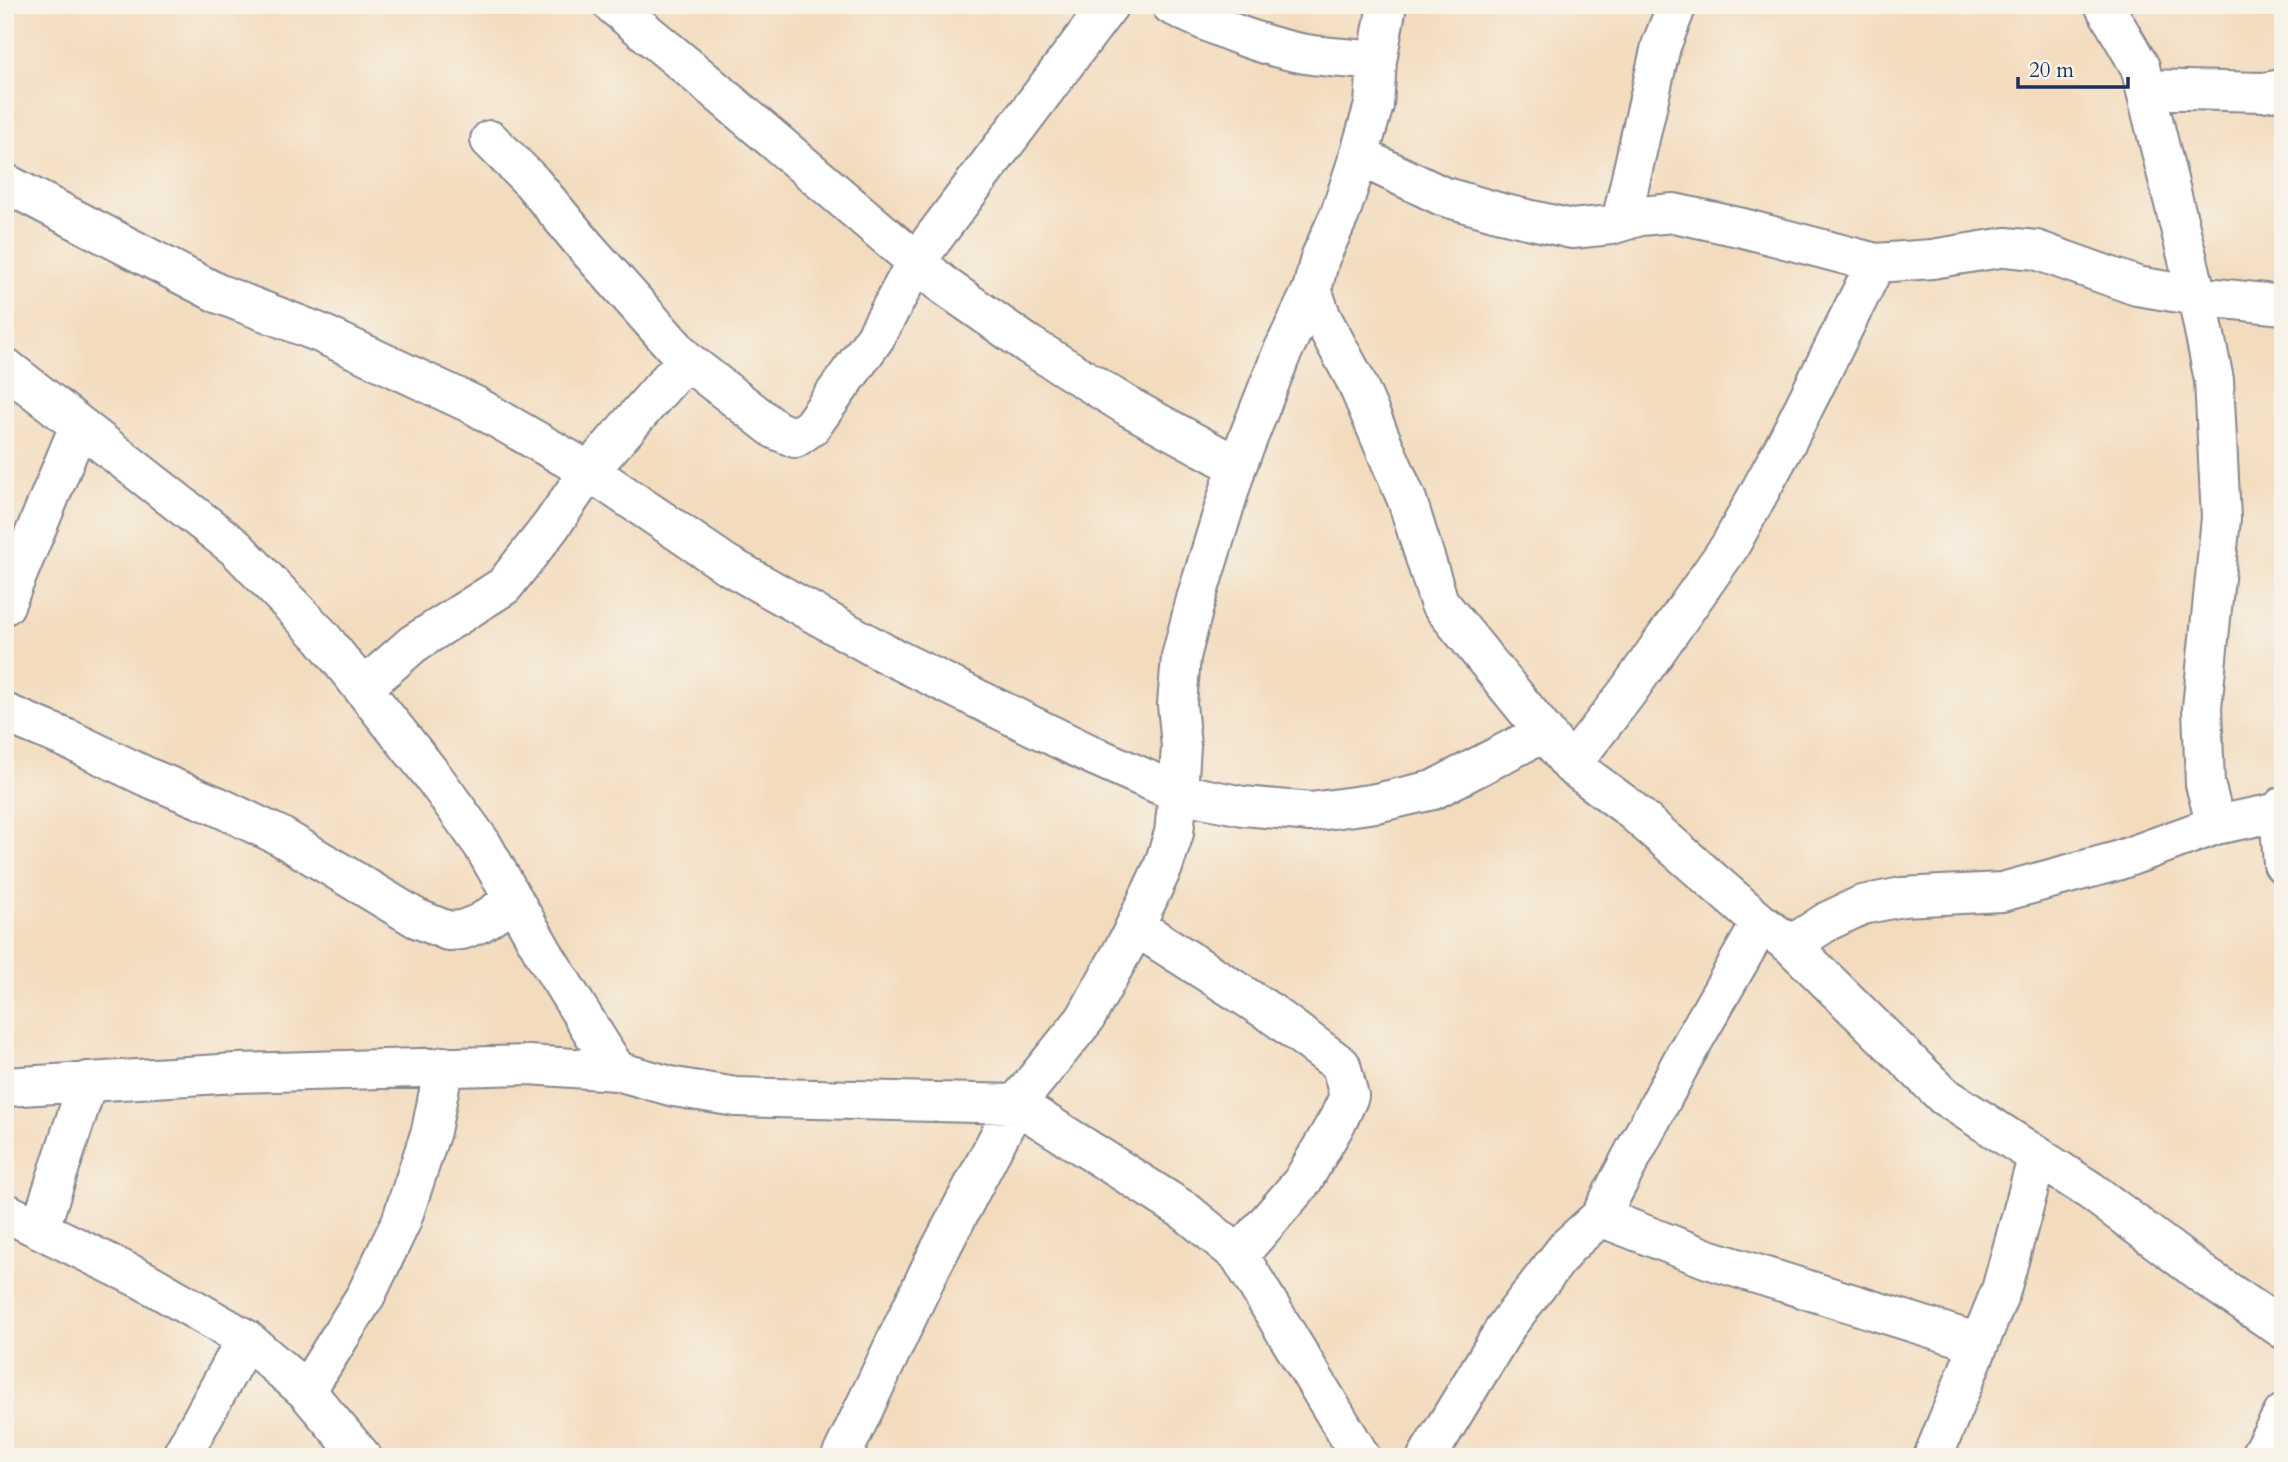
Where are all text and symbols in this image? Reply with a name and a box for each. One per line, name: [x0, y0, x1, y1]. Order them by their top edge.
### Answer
scale bar: [2018, 46, 2129, 90]
text: 20 m: [2029, 56, 2074, 85]

